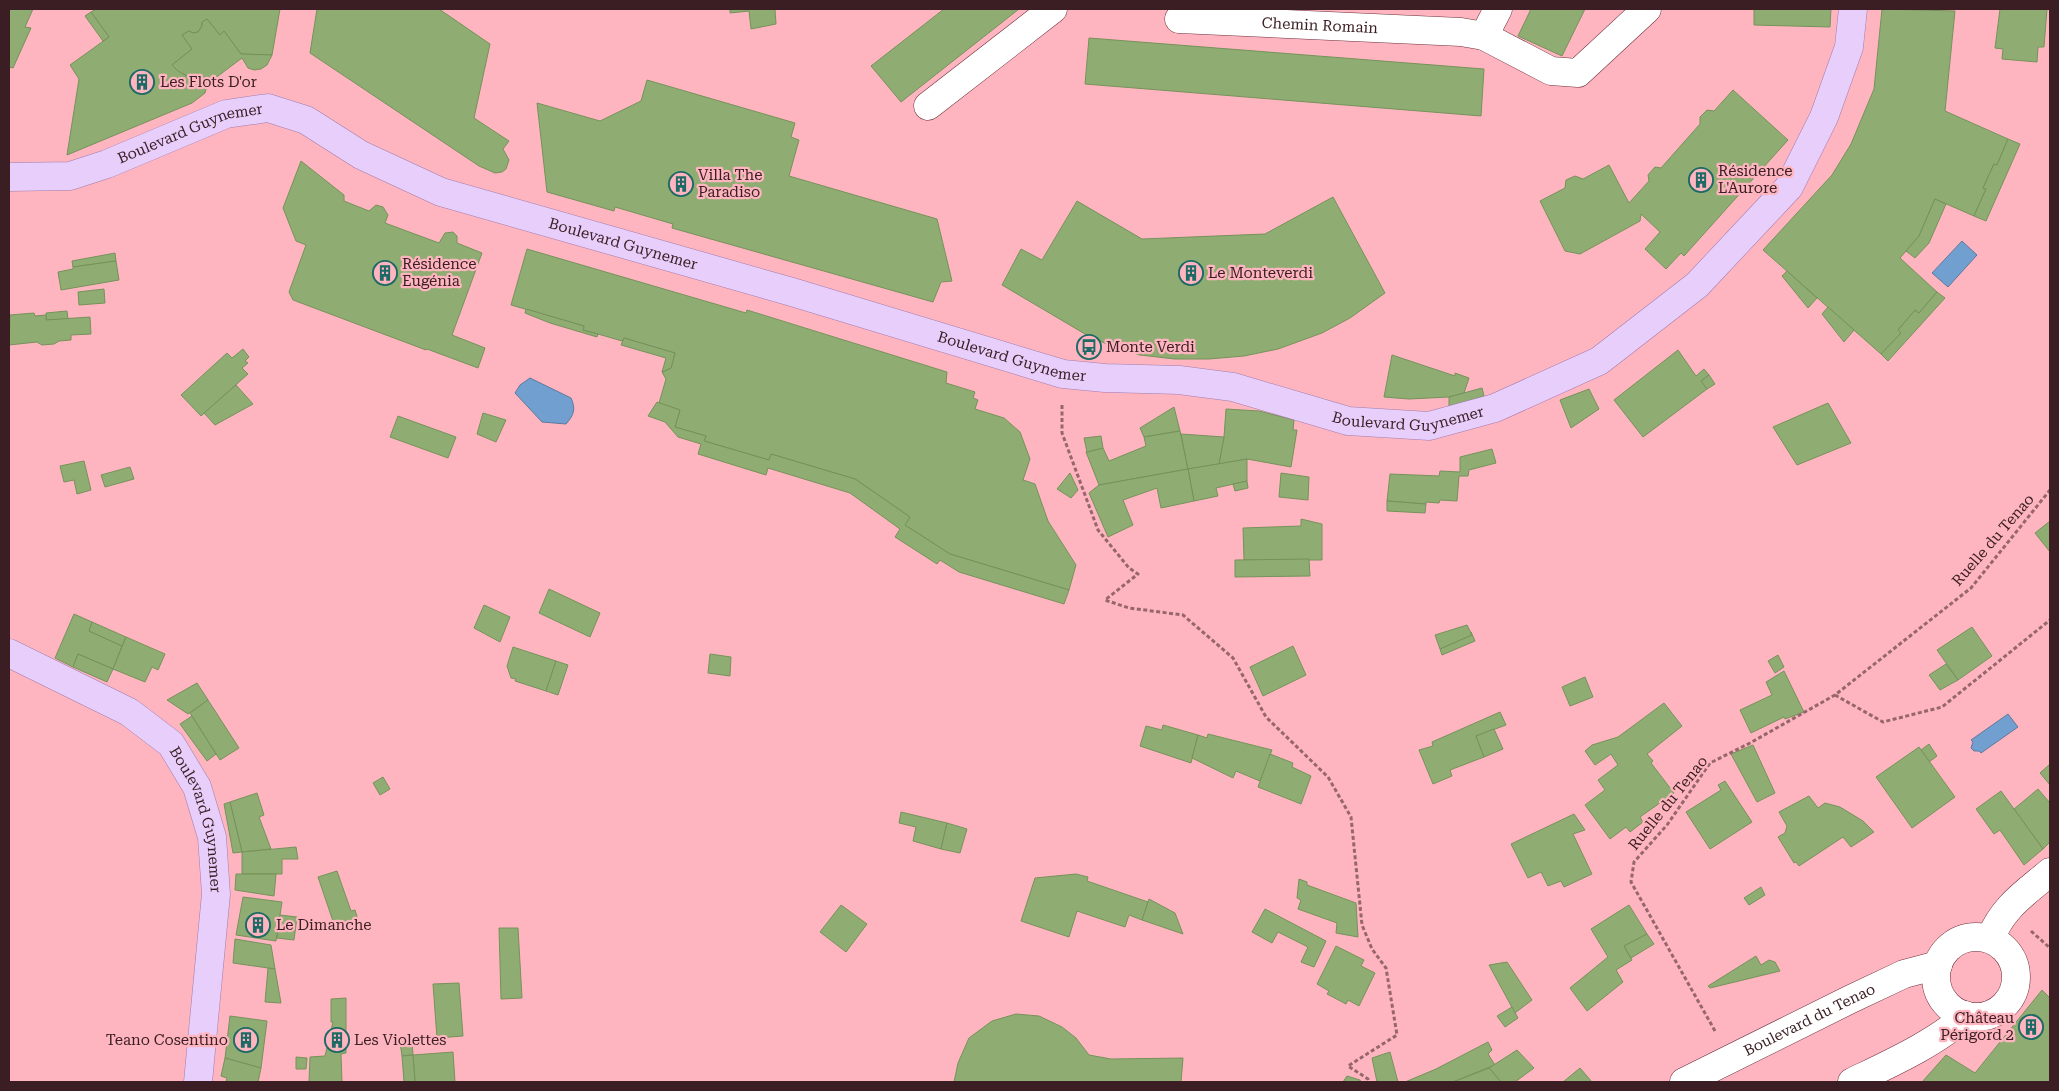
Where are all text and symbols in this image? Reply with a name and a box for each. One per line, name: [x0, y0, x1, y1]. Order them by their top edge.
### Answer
street label: Chemin Romain: [1261, 14, 1379, 37]
building icon: Les Flots D'or: [129, 69, 155, 95]
place label: Les Flots D'or: [160, 73, 257, 91]
street label: Boulevard Guynemer: [115, 100, 264, 168]
place label: Résidence L'Aurore: [1718, 162, 1793, 197]
place label: Villa The Paradiso: [698, 166, 762, 201]
building icon: Résidence L'Aurore: [1688, 167, 1714, 193]
building icon: Villa The Paradiso: [668, 171, 694, 197]
street label: Boulevard Guynemer: [547, 214, 700, 274]
place label: Résidence Eugénia: [402, 255, 477, 290]
building icon: Résidence Eugénia: [372, 260, 398, 286]
building icon: Le Monteverdi: [1178, 260, 1204, 286]
place label: Le Monteverdi: [1208, 264, 1313, 282]
street label: Boulevard Guynemer: [935, 328, 1087, 385]
bus stop icon: Monte Verdi: [1076, 334, 1102, 360]
place label: Monte Verdi: [1106, 338, 1195, 356]
street label: Boulevard Guynemer: [1330, 402, 1486, 435]
street label: Ruelle du Tenao: [1948, 490, 2038, 590]
street label: Boulevard Guynemer: [166, 743, 225, 893]
street label: Ruelle du Tenao: [1625, 752, 1711, 854]
building icon: Le Dimanche: [245, 912, 271, 938]
place label: Le Dimanche: [276, 916, 372, 934]
street label: Boulevard du Tenao: [1741, 980, 1878, 1060]
place label: Château Périgord 2: [1940, 1009, 2015, 1044]
building icon: Château Périgord 2: [2018, 1014, 2044, 1040]
building icon: Teano Cosentino: [233, 1027, 259, 1053]
building icon: Les Violettes: [324, 1027, 350, 1053]
place label: Teano Cosentino: [106, 1031, 228, 1049]
place label: Les Violettes: [354, 1031, 446, 1049]

